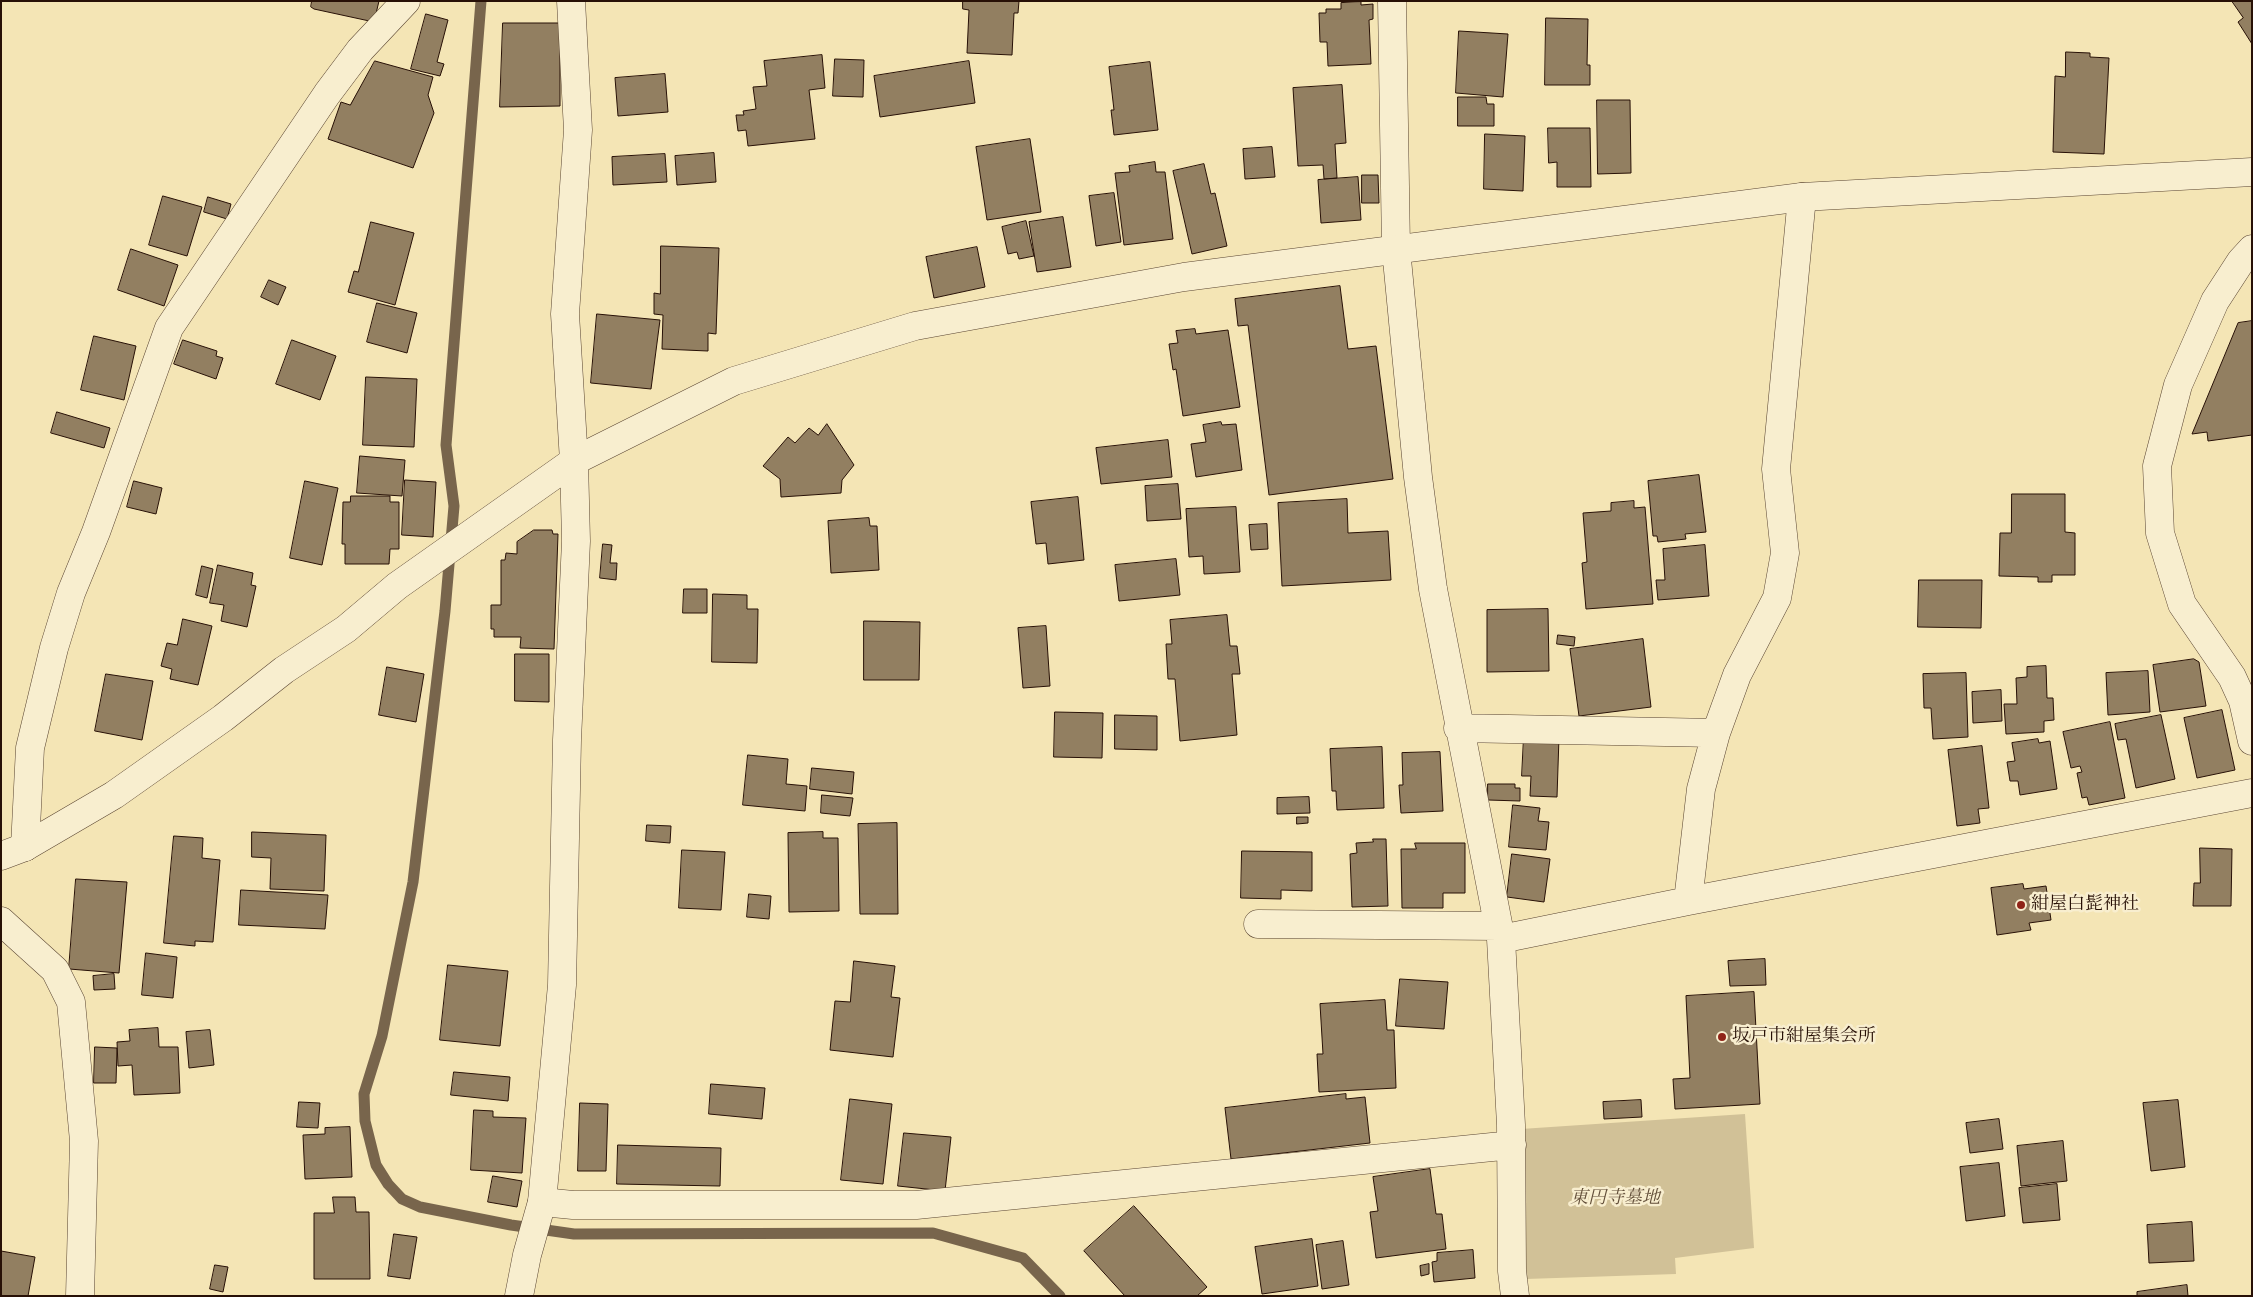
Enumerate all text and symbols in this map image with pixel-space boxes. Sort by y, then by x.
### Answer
place label: 紺屋白髭神社 [2031,894,2139,916]
marker: 紺屋白髭神社 [2015,899,2027,911]
place label: 坂戸市紺屋集会所 [1732,1026,1876,1048]
marker: 坂戸市紺屋集会所 [1716,1031,1728,1043]
park label: 東円寺墓地 [1570,1188,1660,1210]

